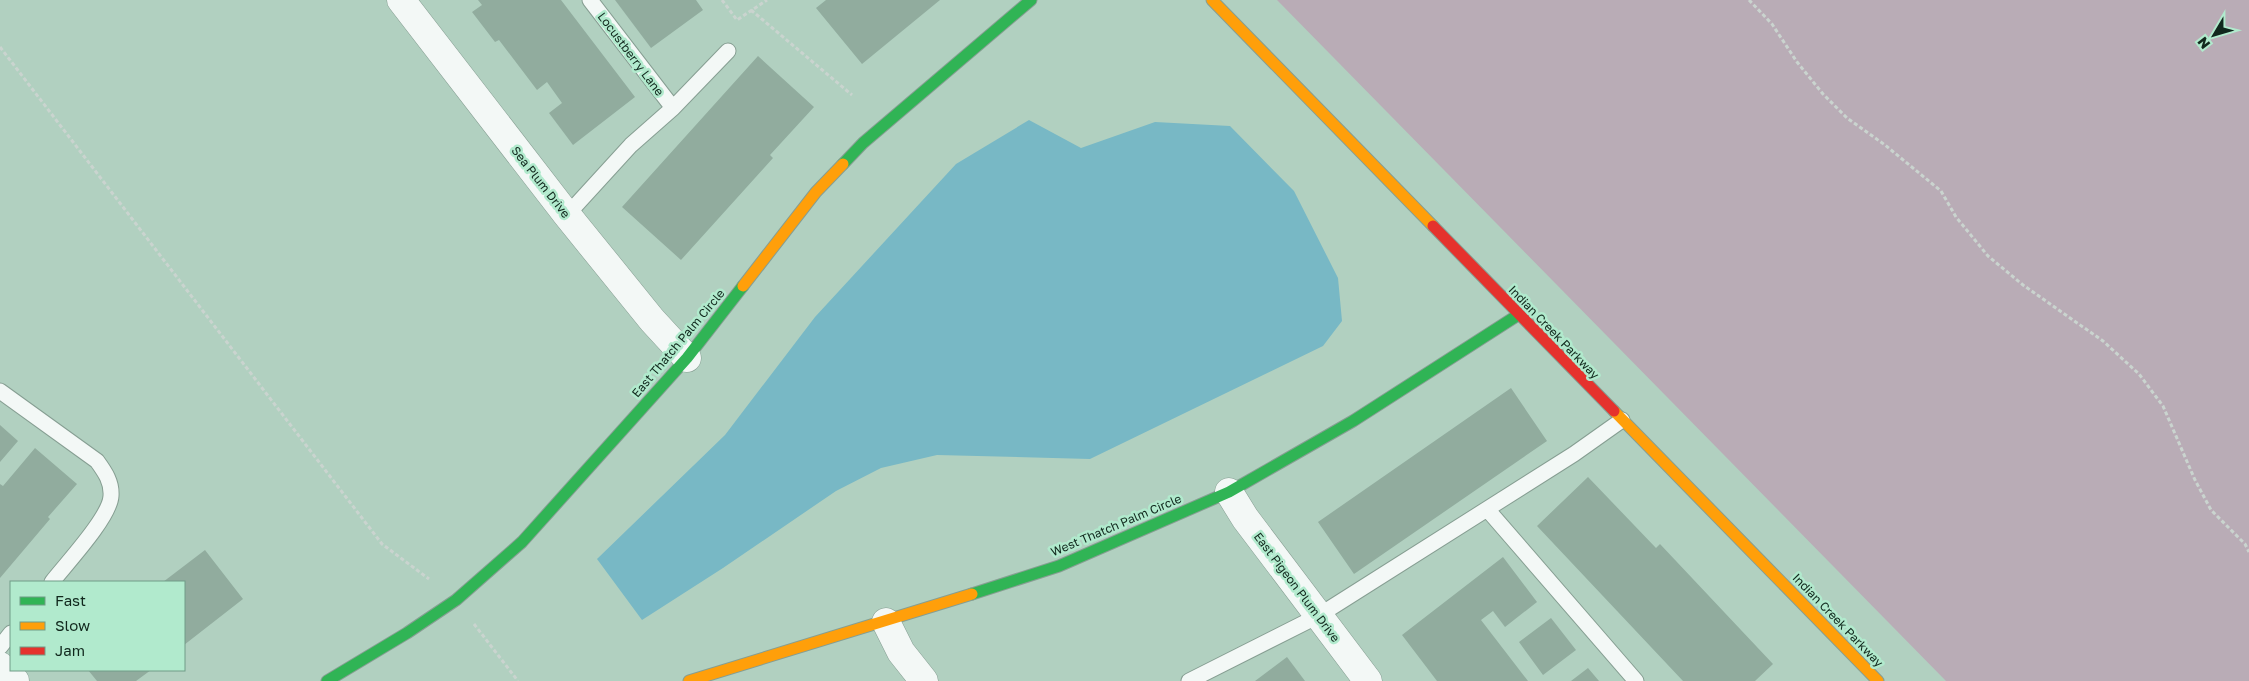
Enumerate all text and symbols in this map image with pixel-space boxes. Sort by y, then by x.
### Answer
street label: Locustberry Lane [595,9,667,99]
north arrow [2189,10,2239,60]
text: N [2193,34,2213,53]
street label: Sea Plum Drive [508,143,574,221]
street label: Indian Creek Parkway [1505,282,1603,382]
street label: East Thatch Palm Circle [628,286,728,400]
street label: West Thatch Palm Circle [1048,491,1184,559]
street label: East Pigeon Plum Drive [1251,529,1343,645]
street label: Indian Creek Parkway [1789,570,1887,670]
legend [10,581,185,671]
text: Fast [55,591,86,609]
text: Slow [55,616,90,634]
text: Jam [55,641,85,659]

